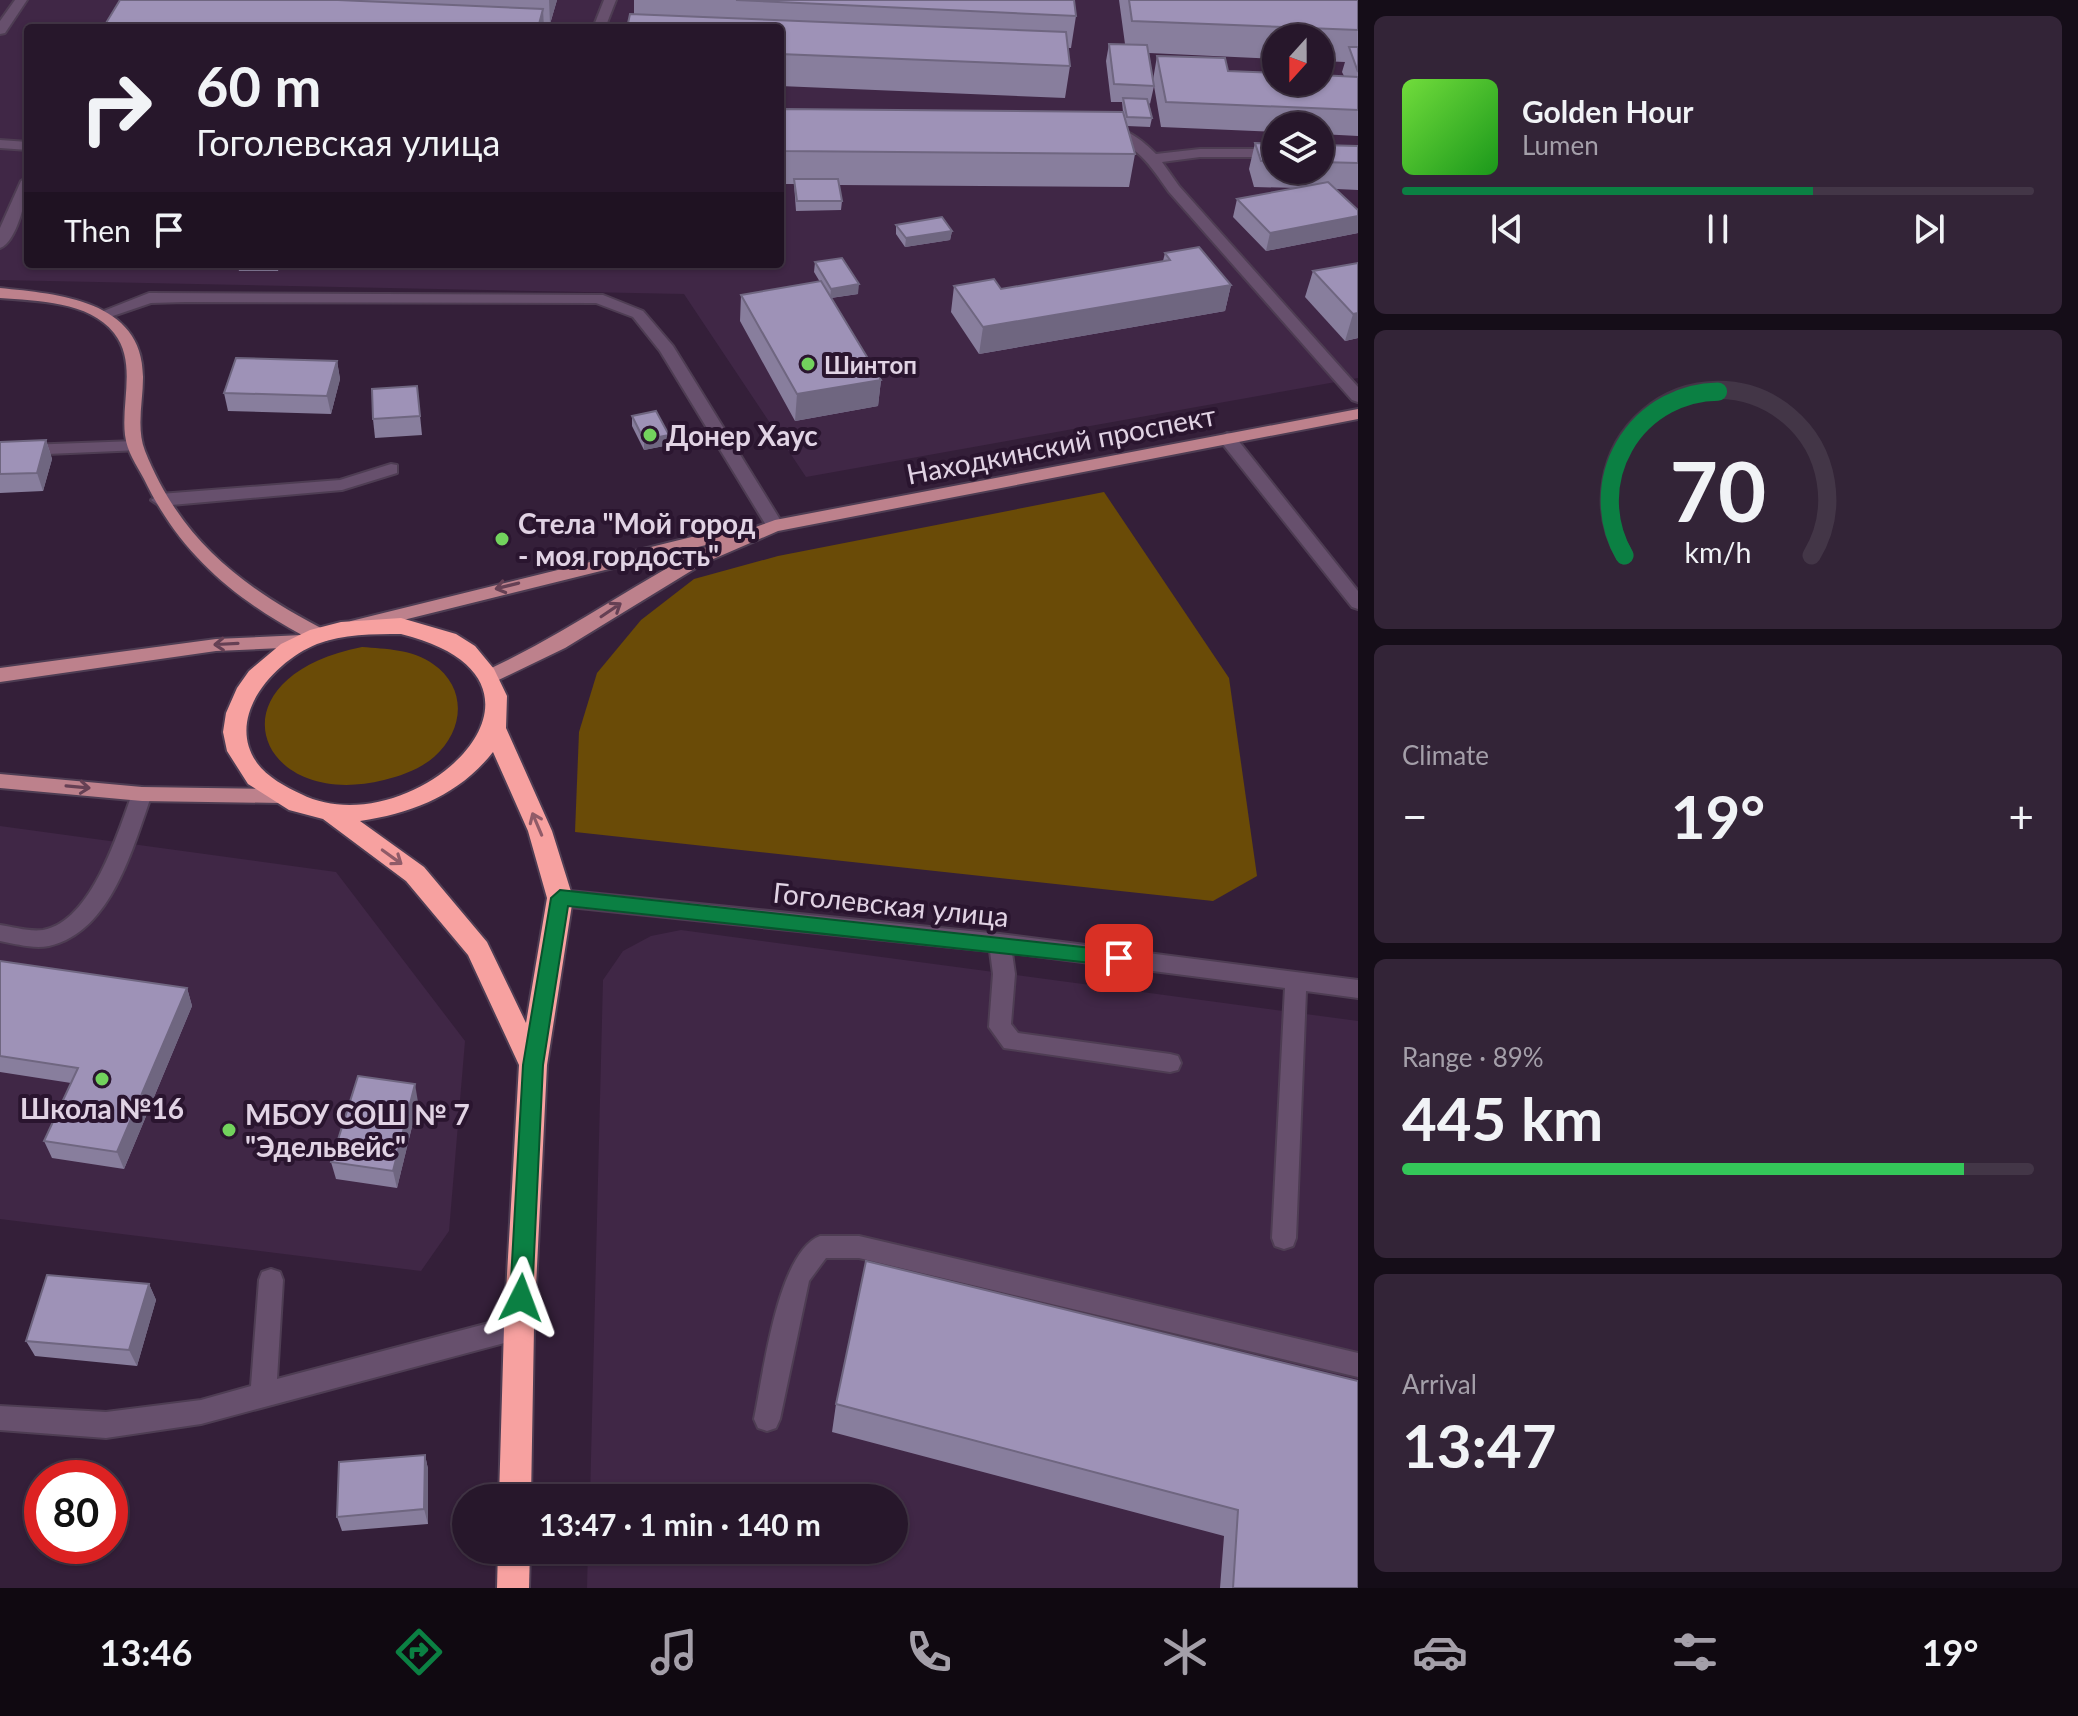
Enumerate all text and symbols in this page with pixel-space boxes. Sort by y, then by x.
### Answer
north arrow [1262,24,1334,96]
map controls [1262,24,1334,184]
text: 60 m [196,52,321,119]
icon: right [64,56,168,160]
text: Golden Hour [1522,93,1694,129]
button: layers [1262,112,1334,184]
text: Гоголевская улица [196,120,500,164]
text: Lumen [1522,129,1599,161]
icon: previous [1485,207,1529,251]
icon: pause [1696,207,1740,251]
icon: next [1907,207,1951,251]
icon: arrive [147,208,191,252]
text: Then [64,212,131,248]
place label: Шинтоп [824,350,917,379]
marker: Шинтоп [799,355,817,373]
street label: Находкинский проспект [903,397,1219,491]
place label: Донер Хаус [666,418,818,452]
marker: Донер Хаус [641,426,659,444]
text: 70 [1670,439,1766,539]
place label: Стела "Мой город - моя гордость" [518,506,756,572]
marker: Стела "Мой город - моя гордость" [493,530,511,548]
text: km/h [1685,535,1751,569]
one-way arrow [495,579,521,594]
one-way arrow [599,602,621,619]
one-way arrow [213,637,240,652]
text: Climate [1402,739,1489,771]
one-way arrow [64,780,91,795]
text: 19° [1671,780,1765,852]
text: − [1402,790,1428,842]
text: + [2008,790,2034,842]
one-way arrow [528,812,543,836]
one-way arrow [380,849,402,865]
street label: Гоголевская улица [771,875,1011,933]
pin [1085,924,1153,992]
icon: arrive [1097,936,1141,980]
text: Range · 89% [1402,1041,1544,1073]
marker: Школа №16 [93,1070,111,1088]
text: 445 km [1402,1082,1603,1154]
place label: Школа №16 [20,1091,184,1125]
place label: МБОУ СОШ № 7 "Эдельвейс" [245,1097,470,1163]
marker: МБОУ СОШ № 7 "Эдельвейс" [220,1121,238,1139]
position arrow [479,1256,563,1340]
text: Arrival [1402,1368,1477,1400]
text: 13:47 [1402,1409,1557,1481]
speed limit sign: 80 [24,1460,128,1564]
text: 13:47 · 1 min · 140 m [539,1506,821,1542]
icon: directions [391,1624,447,1680]
icon: music [646,1624,702,1680]
icon: phone [901,1624,957,1680]
icon: climate [1157,1624,1213,1680]
icon: car [1412,1624,1468,1680]
icon: filters [1667,1624,1723,1680]
text: 13:46 [100,1630,192,1674]
text: 19° [1922,1630,1978,1674]

